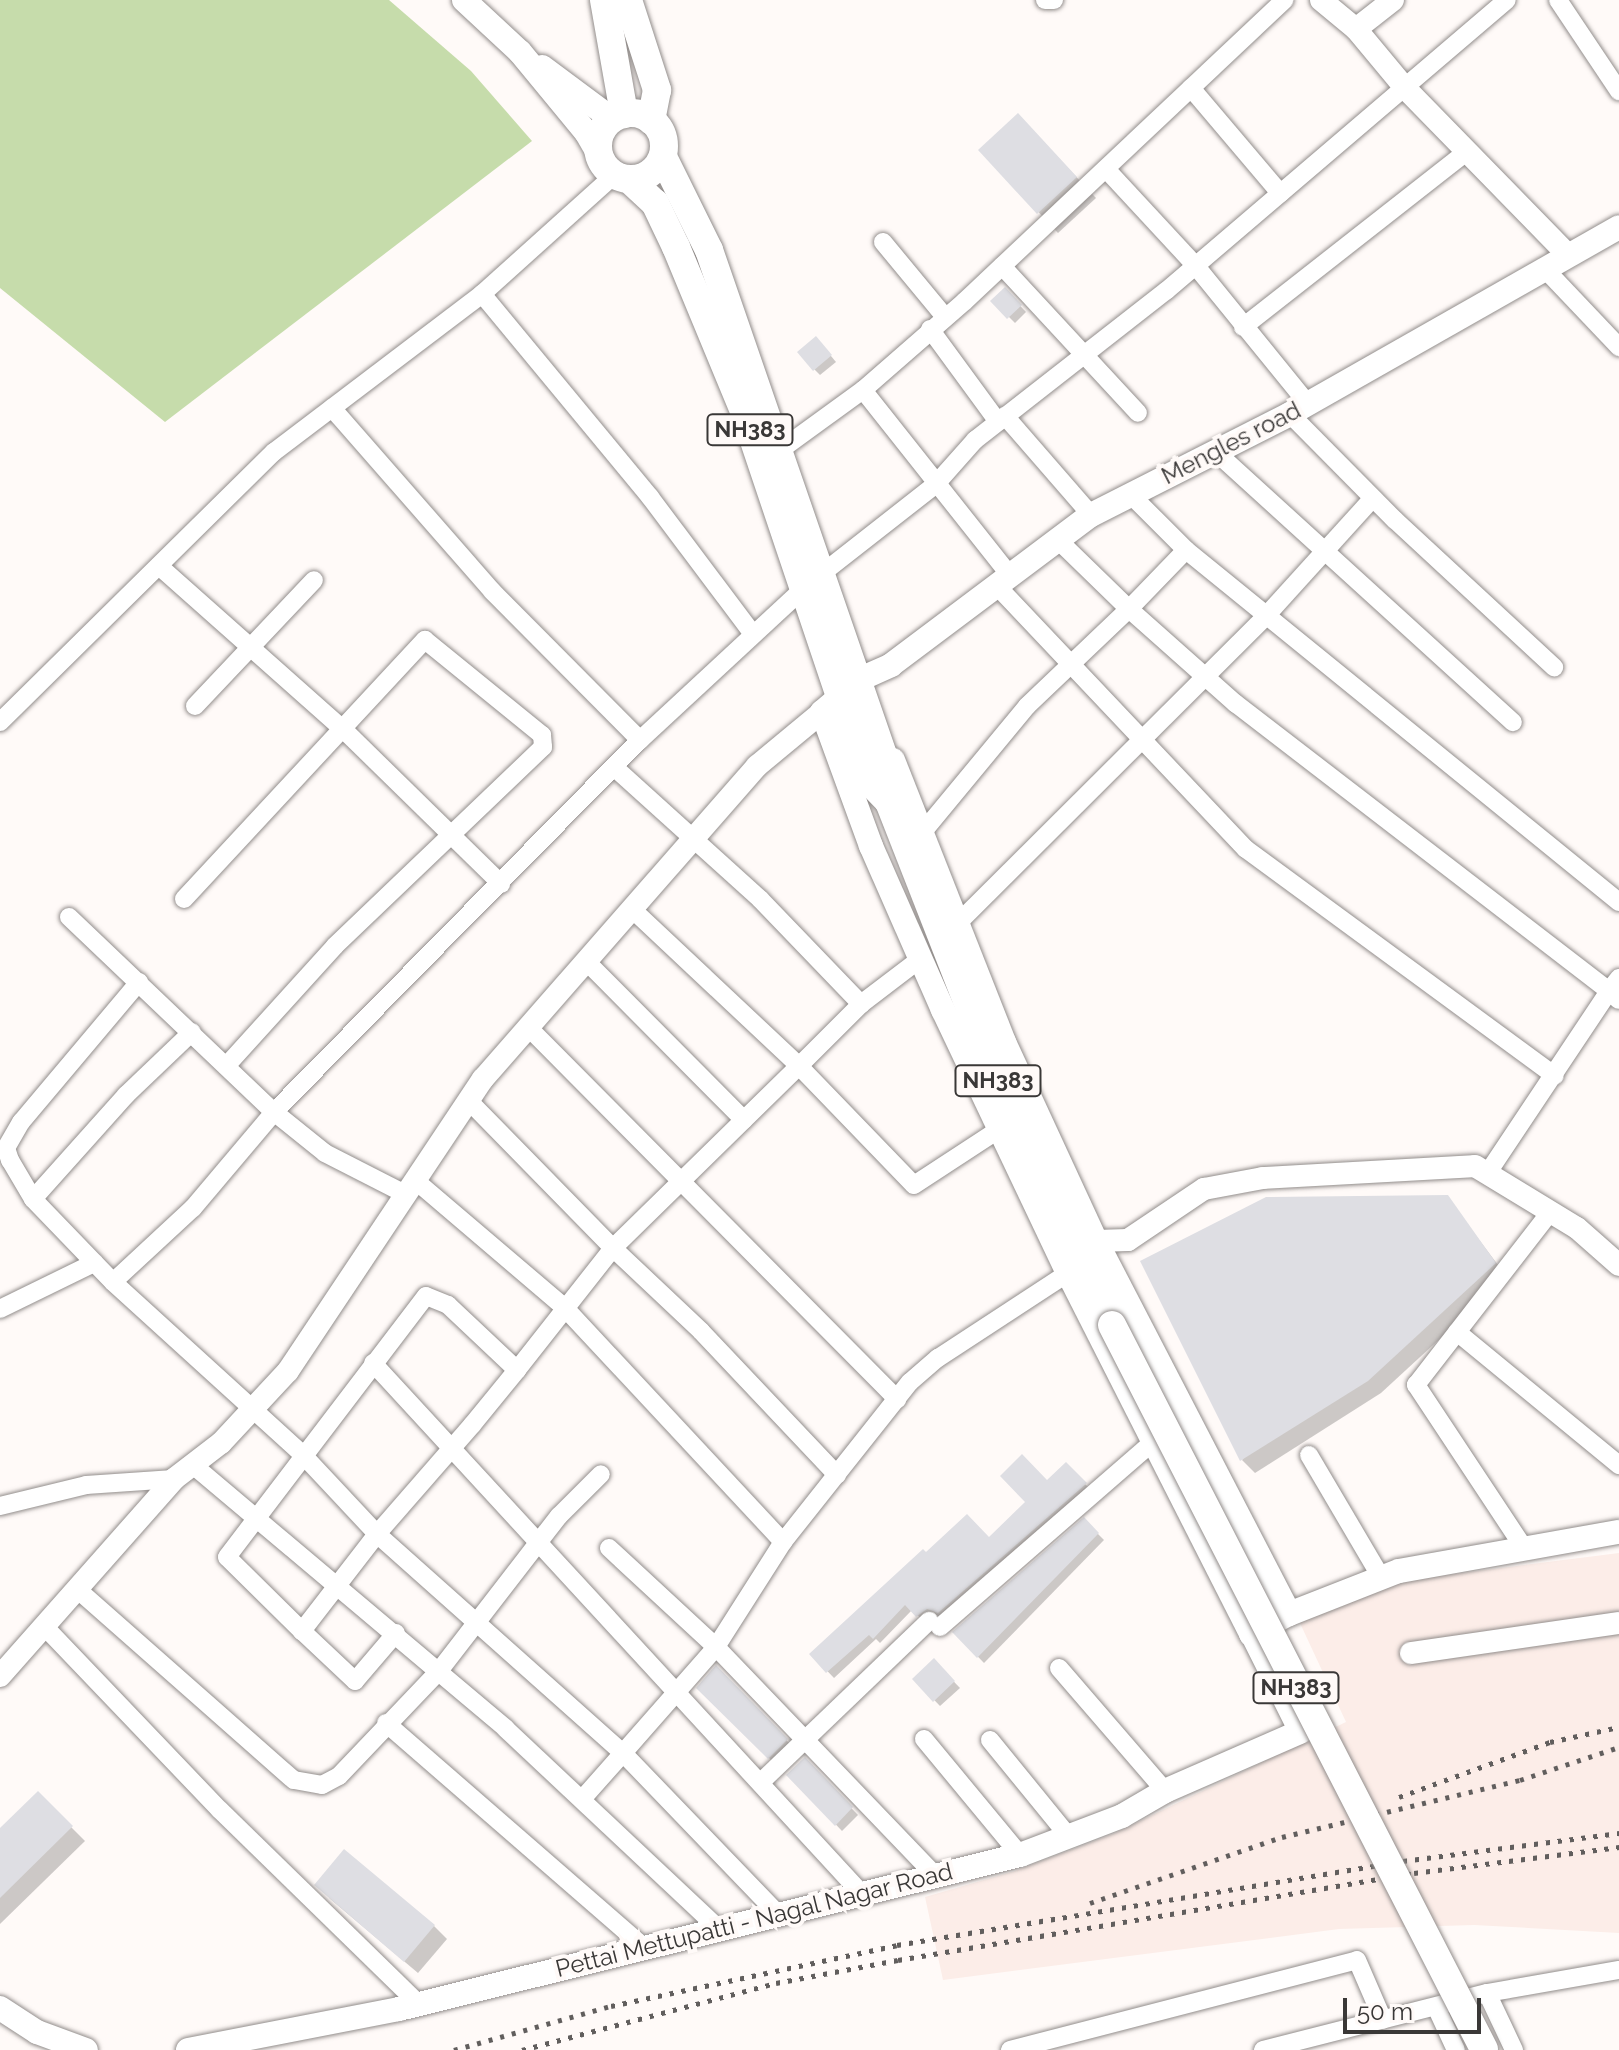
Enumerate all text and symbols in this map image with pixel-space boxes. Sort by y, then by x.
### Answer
street label: Mengles road [1157,396,1305,490]
road number: NH383 [706,412,794,448]
road number: NH383 [954,1063,1042,1099]
road number: NH383 [1252,1670,1340,1706]
street label: Pettai Mettupatti - Nagal Nagar Road [552,1857,956,1983]
scale bar [1347,1982,1485,2032]
text: 50 m [1357,1997,1413,2026]

